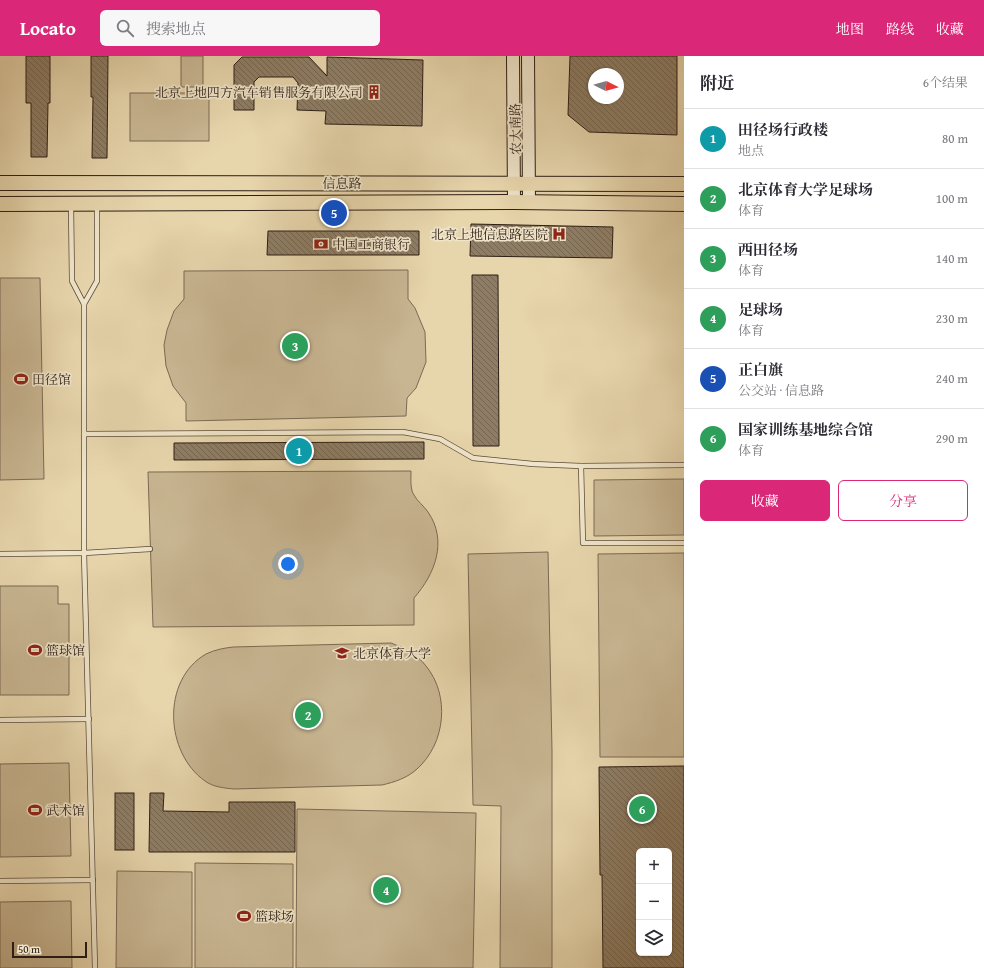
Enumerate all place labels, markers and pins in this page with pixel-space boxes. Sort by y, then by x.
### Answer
place label: 北京上地四方汽车销售服务有限公司 [155,83,363,102]
building icon: 北京上地四方汽车销售服务有限公司 [366,84,382,100]
pin: 5 [321,198,347,228]
place label: 北京上地信息路医院 [431,225,548,244]
hospital icon: 北京上地信息路医院 [551,226,567,242]
place label: 中国工商银行 [332,235,410,254]
bank icon: 中国工商银行 [313,236,329,252]
pin: 3 [282,331,308,361]
place label: 田径馆 [32,370,71,389]
sports icon: 田径馆 [13,371,29,387]
pin: 1 [286,436,312,466]
place label: 篮球馆 [46,641,85,660]
sports icon: 篮球馆 [27,642,43,658]
place label: 北京体育大学 [353,644,431,663]
school or university icon: 北京体育大学 [334,645,350,661]
pin: 2 [295,700,321,730]
pin: 6 [629,794,655,824]
place label: 武术馆 [46,801,85,820]
sports icon: 武术馆 [27,802,43,818]
pin: 4 [373,875,399,905]
place label: 篮球场 [255,907,294,926]
sports icon: 篮球场 [236,908,252,924]

